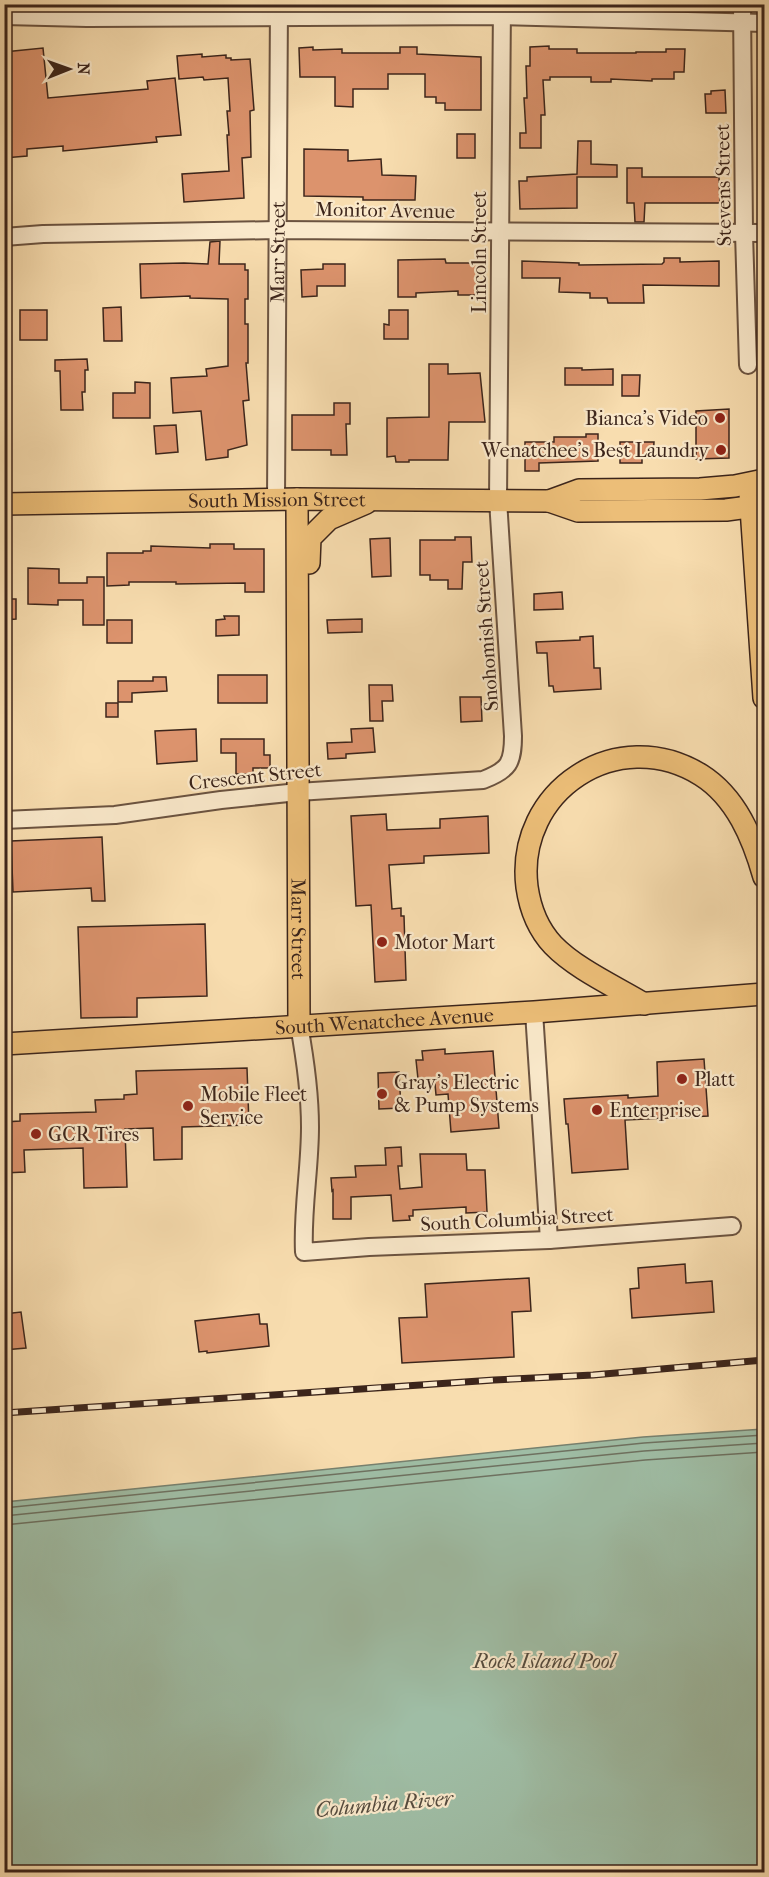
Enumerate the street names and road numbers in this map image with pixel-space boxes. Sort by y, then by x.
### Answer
street label: Stevens Street [711,123,736,247]
street label: Lincoln Street [468,191,491,313]
street label: Monitor Avenue [315,198,455,223]
street label: Marr Street [266,201,290,303]
street label: South Mission Street [188,488,366,513]
street label: Snohomish Street [470,560,503,712]
street label: Crescent Street [187,758,323,795]
street label: Marr Street [286,878,310,980]
street label: South Wenatchee Avenue [274,1003,494,1040]
street label: South Columbia Street [420,1203,614,1236]

